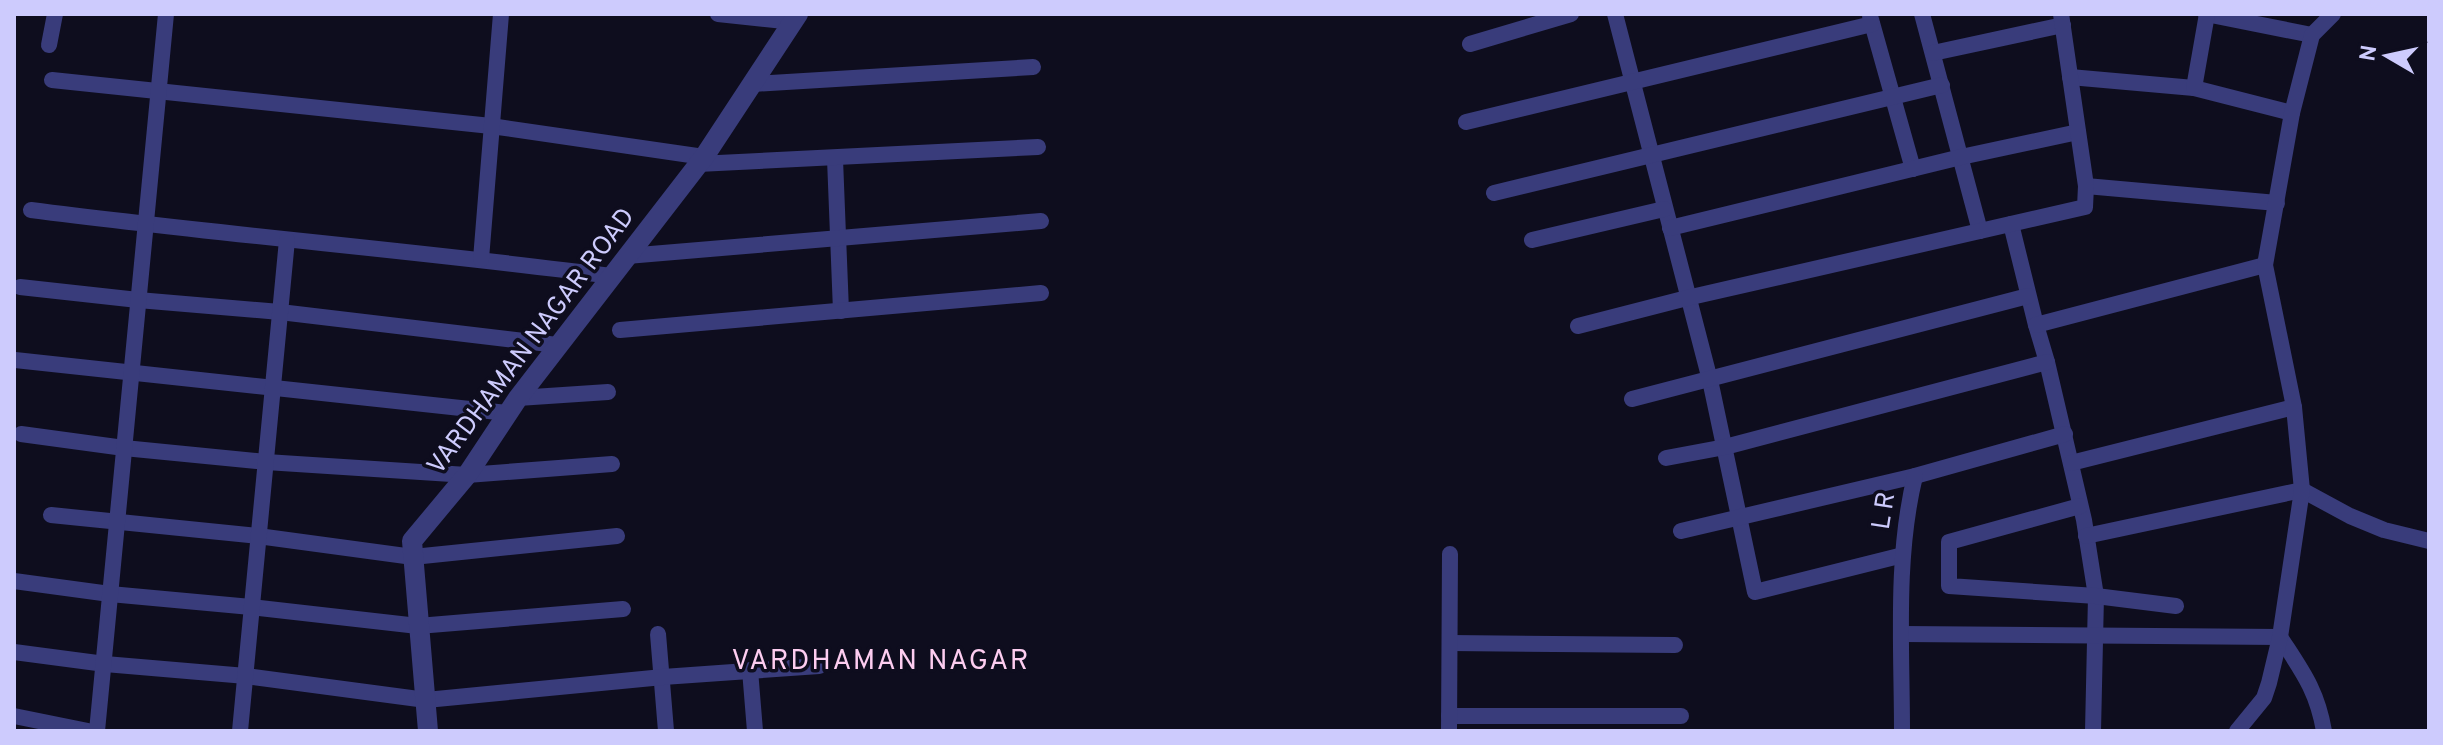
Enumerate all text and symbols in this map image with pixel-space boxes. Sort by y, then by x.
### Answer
north arrow [2347,16,2427,96]
text: N [2355,43,2384,63]
street label: VARDHAMAN NAGAR ROAD [421,202,643,482]
street label: L R [1866,490,1904,532]
district label: VARDHAMAN NAGAR [732,644,1030,680]

